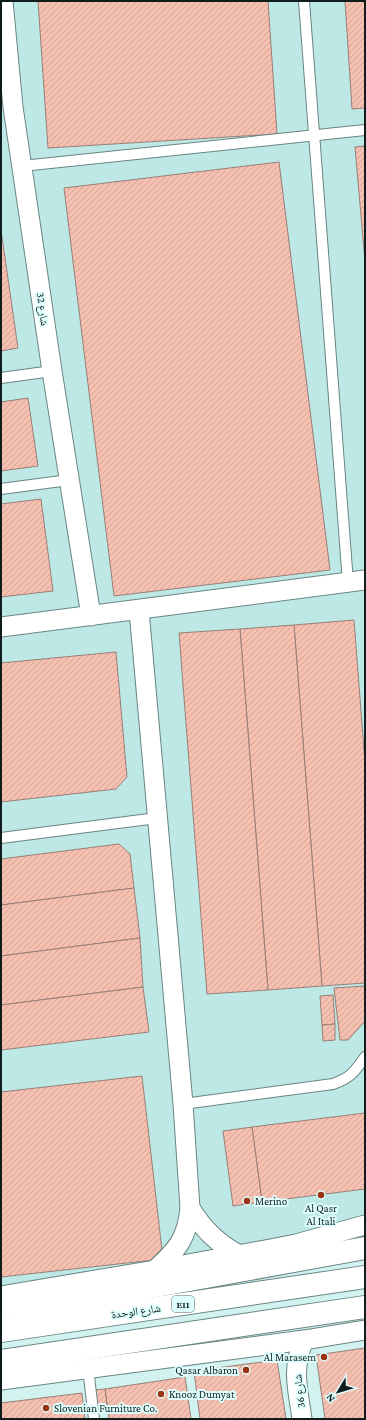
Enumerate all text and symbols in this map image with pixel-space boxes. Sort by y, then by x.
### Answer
street label: شارع 32 [34,292,51,327]
marker: Al Qasr Al Itali [316,1190,326,1200]
place label: Merino [255,1195,288,1207]
marker: Merino [242,1196,252,1206]
place label: Al Qasr Al Itali [305,1202,337,1227]
road number: E11 [172,1296,194,1312]
street label: شارع الوحدة [111,1302,162,1321]
place label: Al Marasem [264,1351,316,1363]
marker: Al Marasem [319,1352,329,1362]
place label: Qasar Albaron [175,1364,238,1376]
marker: Qasar Albaron [241,1365,251,1375]
north arrow [318,1372,358,1412]
street label: شارع 36 [291,1373,308,1408]
place label: Knooz Dumyat [169,1388,235,1401]
marker: Knooz Dumyat [156,1389,166,1399]
text: N [323,1391,337,1405]
place label: Slovenian Furniture Co. [54,1402,157,1414]
marker: Slovenian Furniture Co. [41,1403,51,1413]

